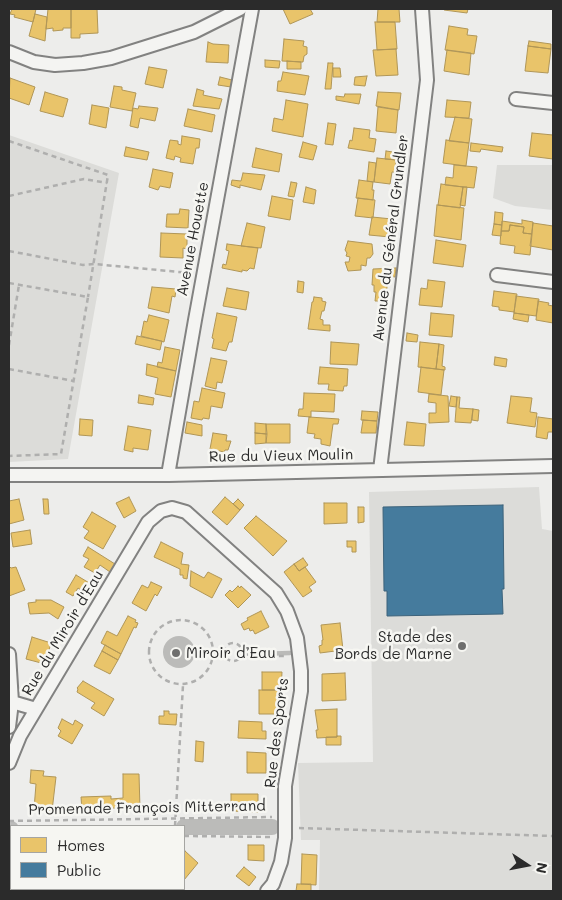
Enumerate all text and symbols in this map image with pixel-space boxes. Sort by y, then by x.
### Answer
street label: Avenue du Général Grundler [369,134,413,342]
street label: Avenue Houette [173,180,213,298]
street label: Rue du Vieux Moulin [209,446,353,466]
street label: Rue du Miroir d'Eau [18,567,108,699]
place label: Stade des Bords de Marne [335,628,452,663]
marker: Stade des Bords de Marne [456,640,468,652]
place label: Miroir d’Eau [186,644,276,662]
marker: Miroir d’Eau [170,647,182,659]
street label: Rue des Sports [261,677,293,789]
street label: Promenade François Mitterrand [28,797,266,819]
legend [10,825,185,890]
text: Homes [57,835,105,855]
north arrow [502,840,552,890]
text: Public [57,860,101,880]
text: N [532,861,553,875]

